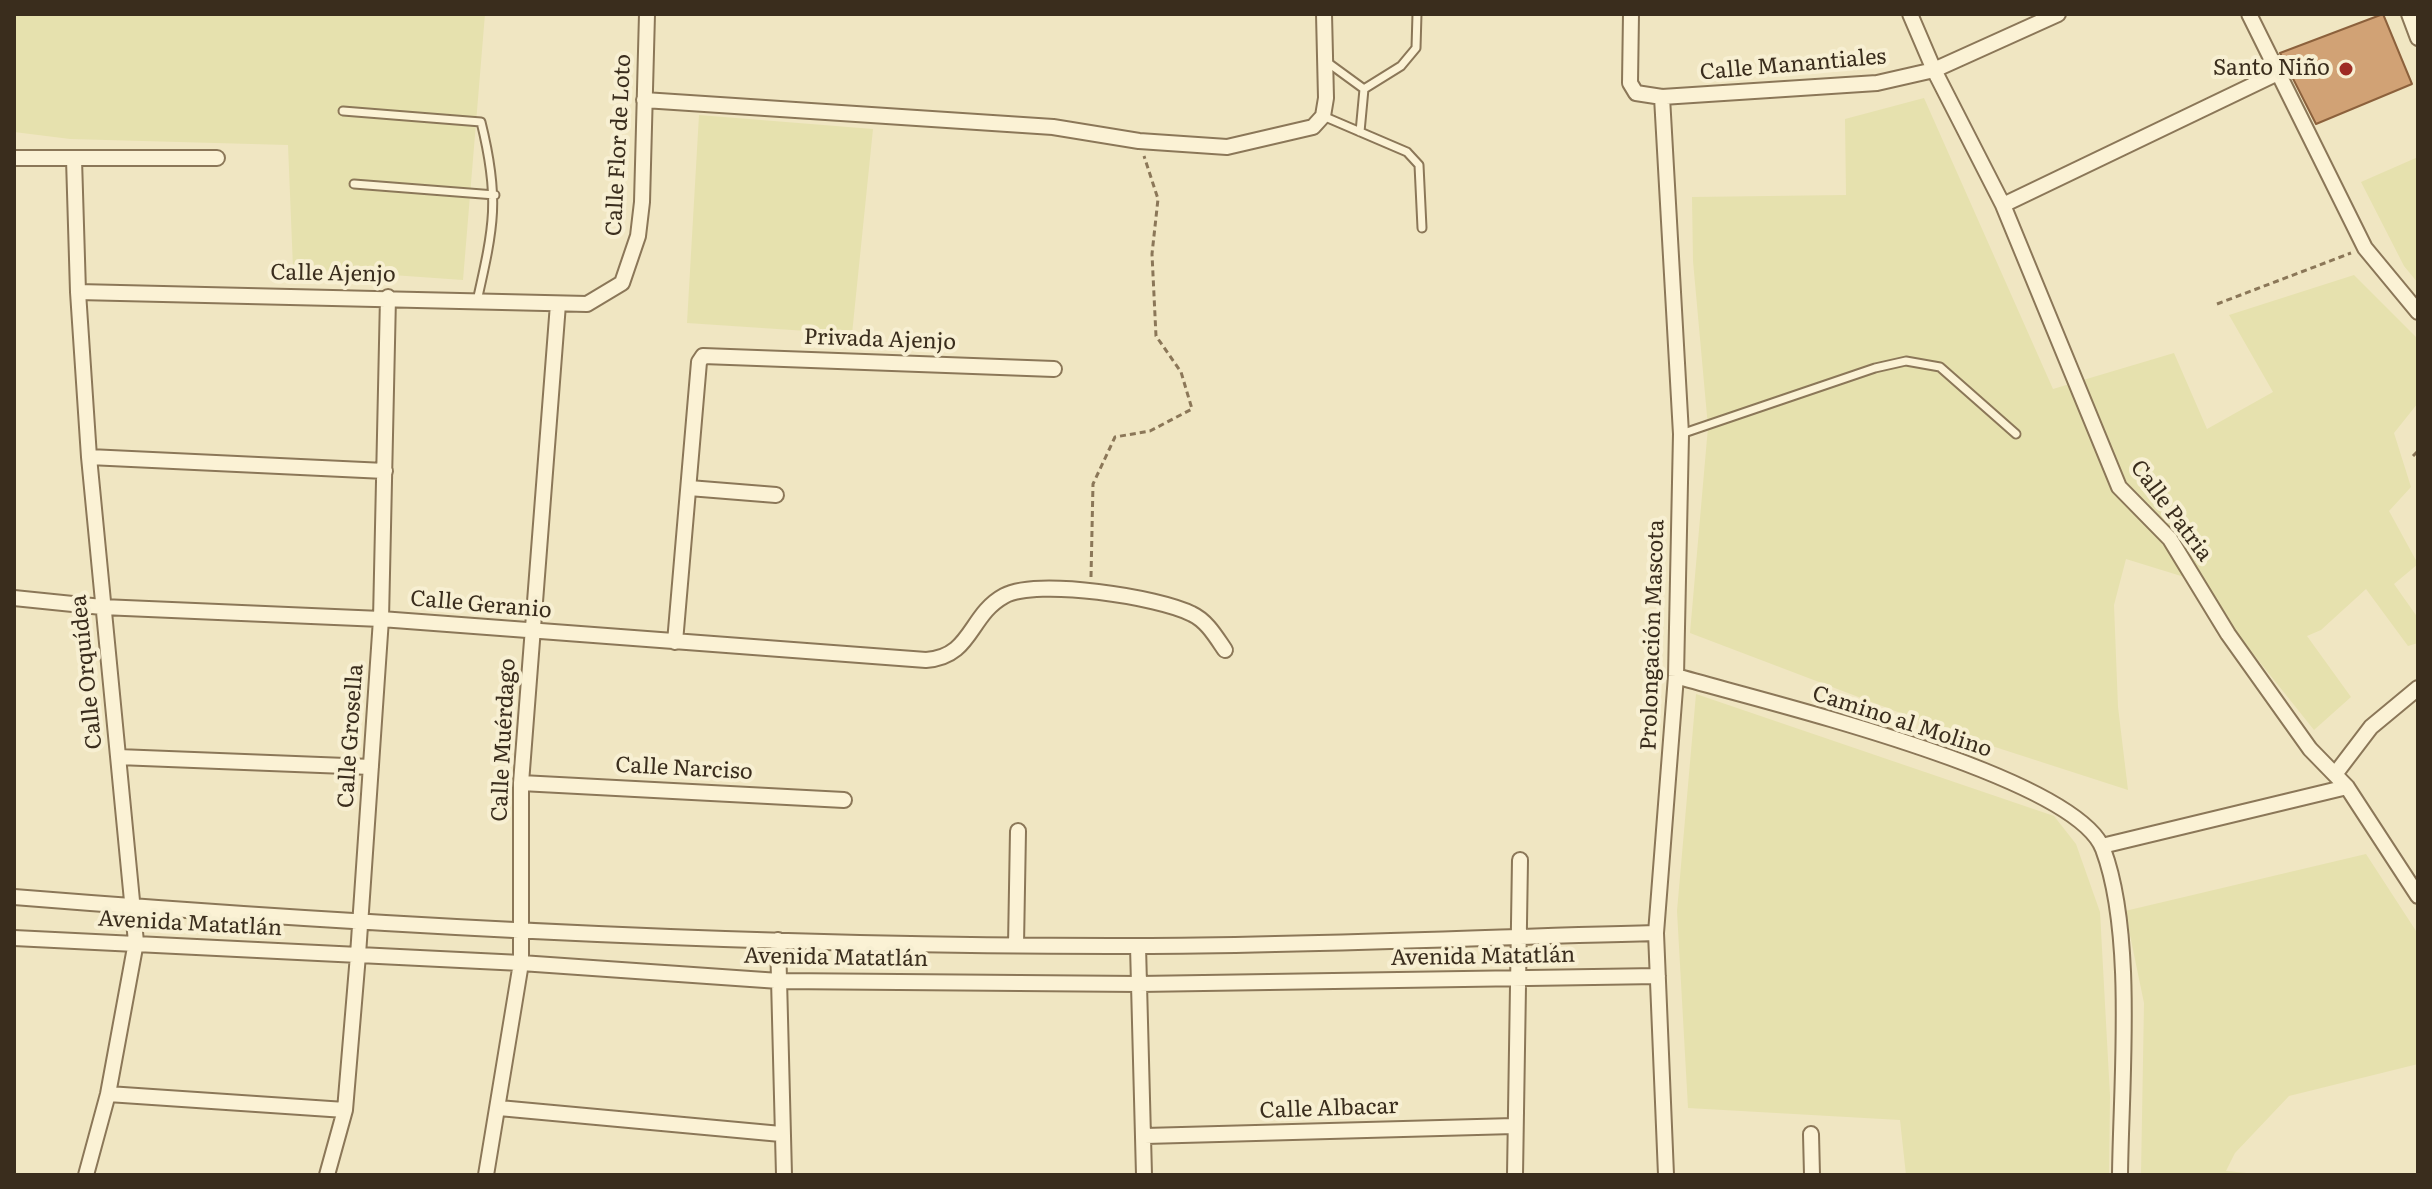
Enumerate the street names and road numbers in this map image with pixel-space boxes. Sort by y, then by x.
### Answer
street label: Calle Manantiales [1699,44,1887,86]
street label: Calle Flor de Loto [601,53,637,237]
street label: Calle Ajenjo [270,260,396,288]
street label: Privada Ajenjo [803,324,957,356]
street label: Calle Patria [2124,455,2218,567]
street label: Prolongación Mascota [1636,519,1670,751]
street label: Calle Geranio [409,586,553,624]
street label: Calle Orquídea [66,594,108,750]
street label: Calle Muérdago [487,658,521,822]
street label: Calle Grosella [333,663,369,809]
street label: Camino al Molino [1809,681,1995,763]
street label: Calle Narciso [615,752,753,786]
street label: Avenida Matatlán [97,906,283,942]
street label: Avenida Matatlán [1390,942,1576,972]
street label: Avenida Matatlán [743,943,929,973]
street label: Calle Albacar [1259,1093,1399,1125]

